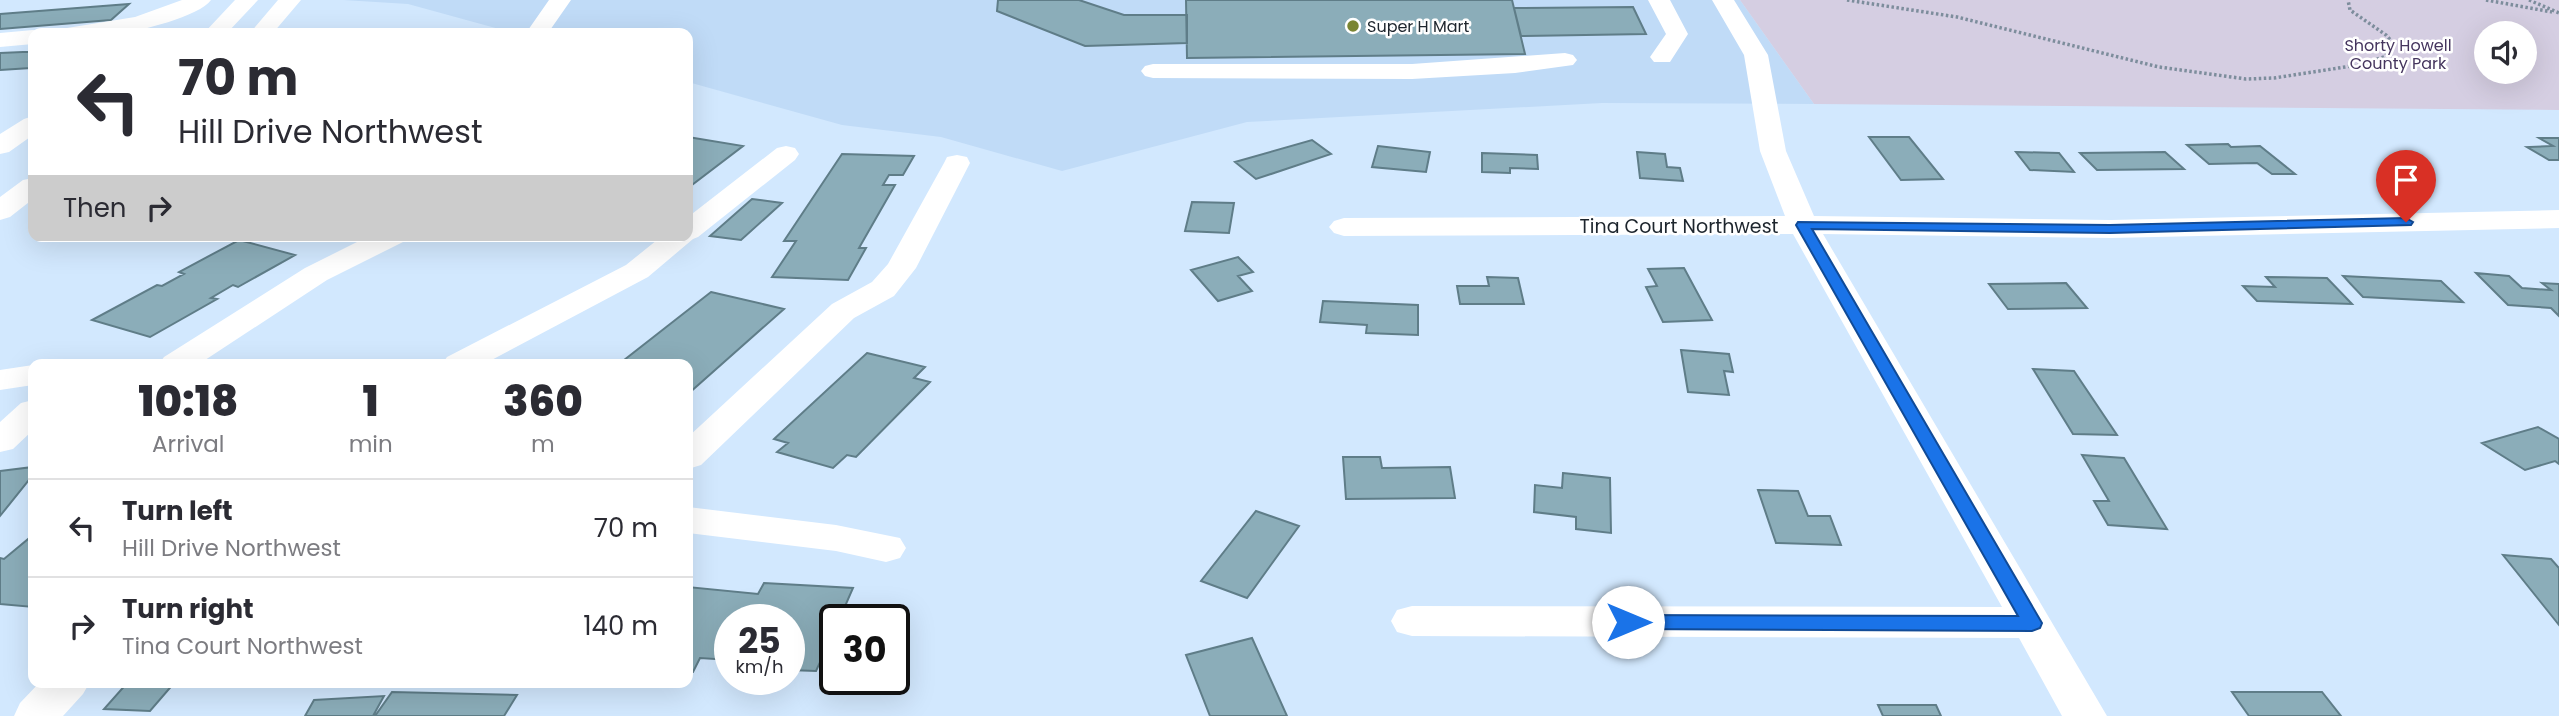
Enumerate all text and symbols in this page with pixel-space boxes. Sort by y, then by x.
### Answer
place label: Super H Mart [1367,15,1470,38]
marker: Super H Mart [1345,18,1361,34]
map controls [2474,21,2537,84]
button: sound [2474,21,2537,84]
park label: Shorty Howell County Park [2344,34,2452,75]
text: 70 m [178,44,298,112]
icon: left [63,56,154,147]
text: Hill Drive Northwest [178,109,483,154]
pin [2376,150,2436,222]
icon: arrive [2387,161,2425,199]
icon: right [140,189,178,227]
text: Then [63,190,126,226]
street label: Tina Court Northwest [1580,213,1779,240]
text: 10:18 [138,372,238,431]
text: 1 [363,372,379,431]
text: 360 [503,372,583,431]
text: Arrival [152,428,225,460]
text: min [349,428,393,460]
text: m [531,428,555,460]
text: Turn left [122,493,233,529]
icon: left [63,509,101,547]
text: 70 m [594,510,658,546]
text: Hill Drive Northwest [122,532,341,564]
position arrow [1591,585,1665,659]
text: Turn right [122,591,254,627]
speed limit sign: 30 [819,604,910,695]
icon: right [63,607,101,645]
text: 140 m [583,608,658,644]
text: 25 [738,616,781,665]
text: Tina Court Northwest [122,630,363,662]
text: km/h [736,654,783,679]

